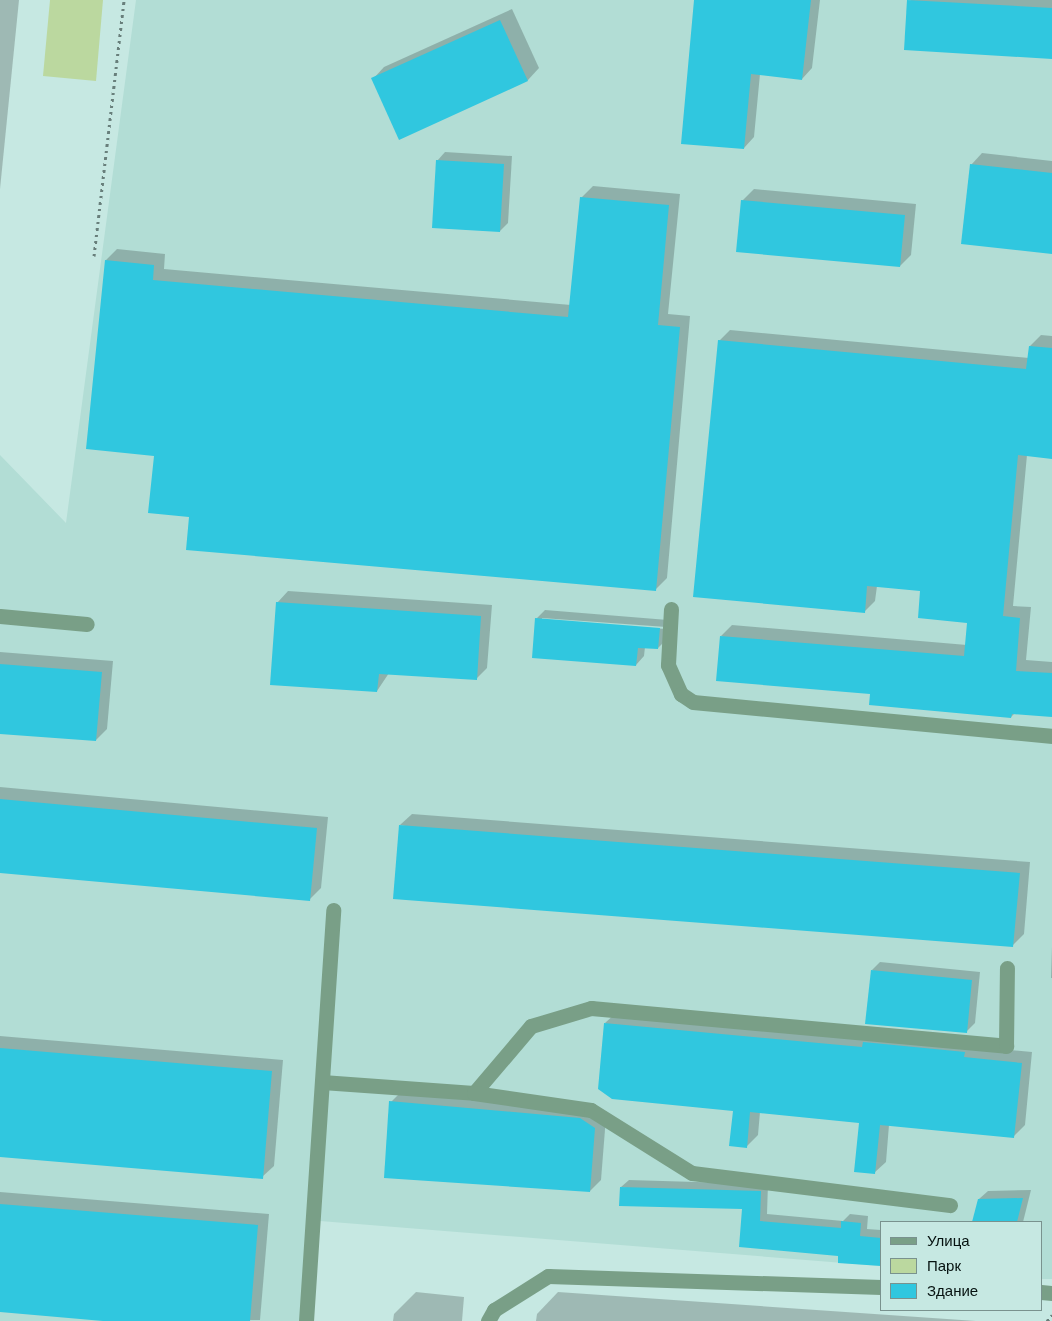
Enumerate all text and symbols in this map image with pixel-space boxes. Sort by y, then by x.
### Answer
legend [880,1221,1042,1311]
text: Улица [927,1232,970,1249]
text: Парк [927,1257,961,1274]
text: Здание [927,1282,978,1299]

